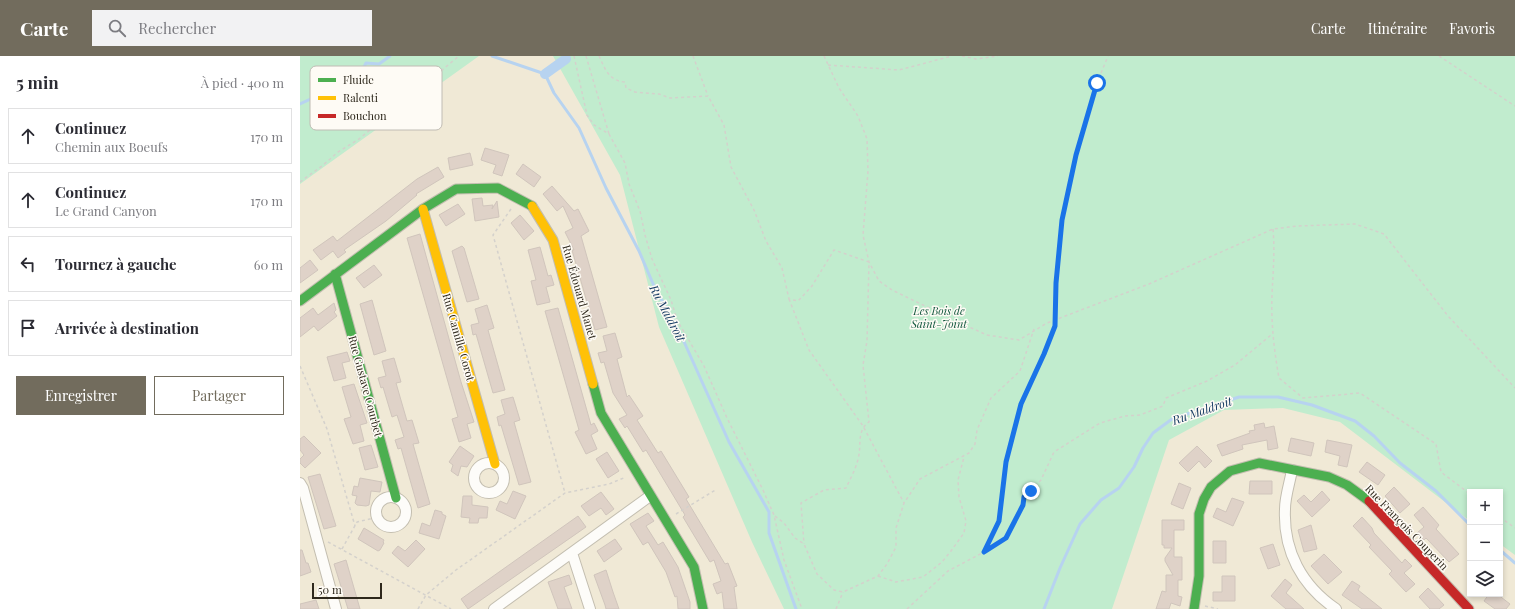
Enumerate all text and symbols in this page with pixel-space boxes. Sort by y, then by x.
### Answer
search box [92,10,372,46]
text: Carte [20,15,68,41]
icon: search [106,17,128,39]
text: Rechercher [138,18,216,38]
text: Carte [1311,19,1346,38]
text: Itinéraire [1368,19,1427,38]
text: Favoris [1449,19,1495,38]
legend [310,66,442,130]
text: 5 min [16,71,59,93]
text: Fluide [343,72,374,87]
text: À pied · 400 m [201,74,284,91]
route start [1088,74,1106,92]
text: Ralenti [343,90,378,105]
text: Bouchon [343,108,387,123]
text: Continuez [55,118,126,138]
icon: ahead [17,125,39,147]
text: 170 m [250,128,283,145]
text: Chemin aux Boeufs [55,138,168,155]
text: Continuez [55,182,126,202]
icon: ahead [17,189,39,211]
text: 170 m [250,192,283,209]
text: Le Grand Canyon [55,202,157,219]
street label: Rue Édouard Manet [559,243,601,341]
icon: left [17,253,39,275]
text: Tournez à gauche [55,254,177,274]
text: 60 m [254,256,283,273]
water label: Ru Maldroit [646,281,690,345]
street label: Rue Camille Corot [439,291,479,383]
park label: Les Bois de Saint-Joint [910,303,968,331]
icon: arrive [17,317,39,339]
text: Arrivée à destination [55,318,199,338]
street label: Rue Gustave Courbet [345,334,387,438]
button: Enregistrer [16,376,146,415]
button: Partager [154,376,284,415]
water label: Ru Maldroit [1169,392,1235,428]
street label: Rue François Couperin [1362,481,1452,573]
route end [1022,482,1040,500]
map controls [1467,489,1503,597]
button: + [1467,489,1503,525]
button: − [1467,525,1503,561]
button: layers [1467,561,1503,597]
scale bar [312,581,382,600]
text: 50 m [318,582,342,597]

